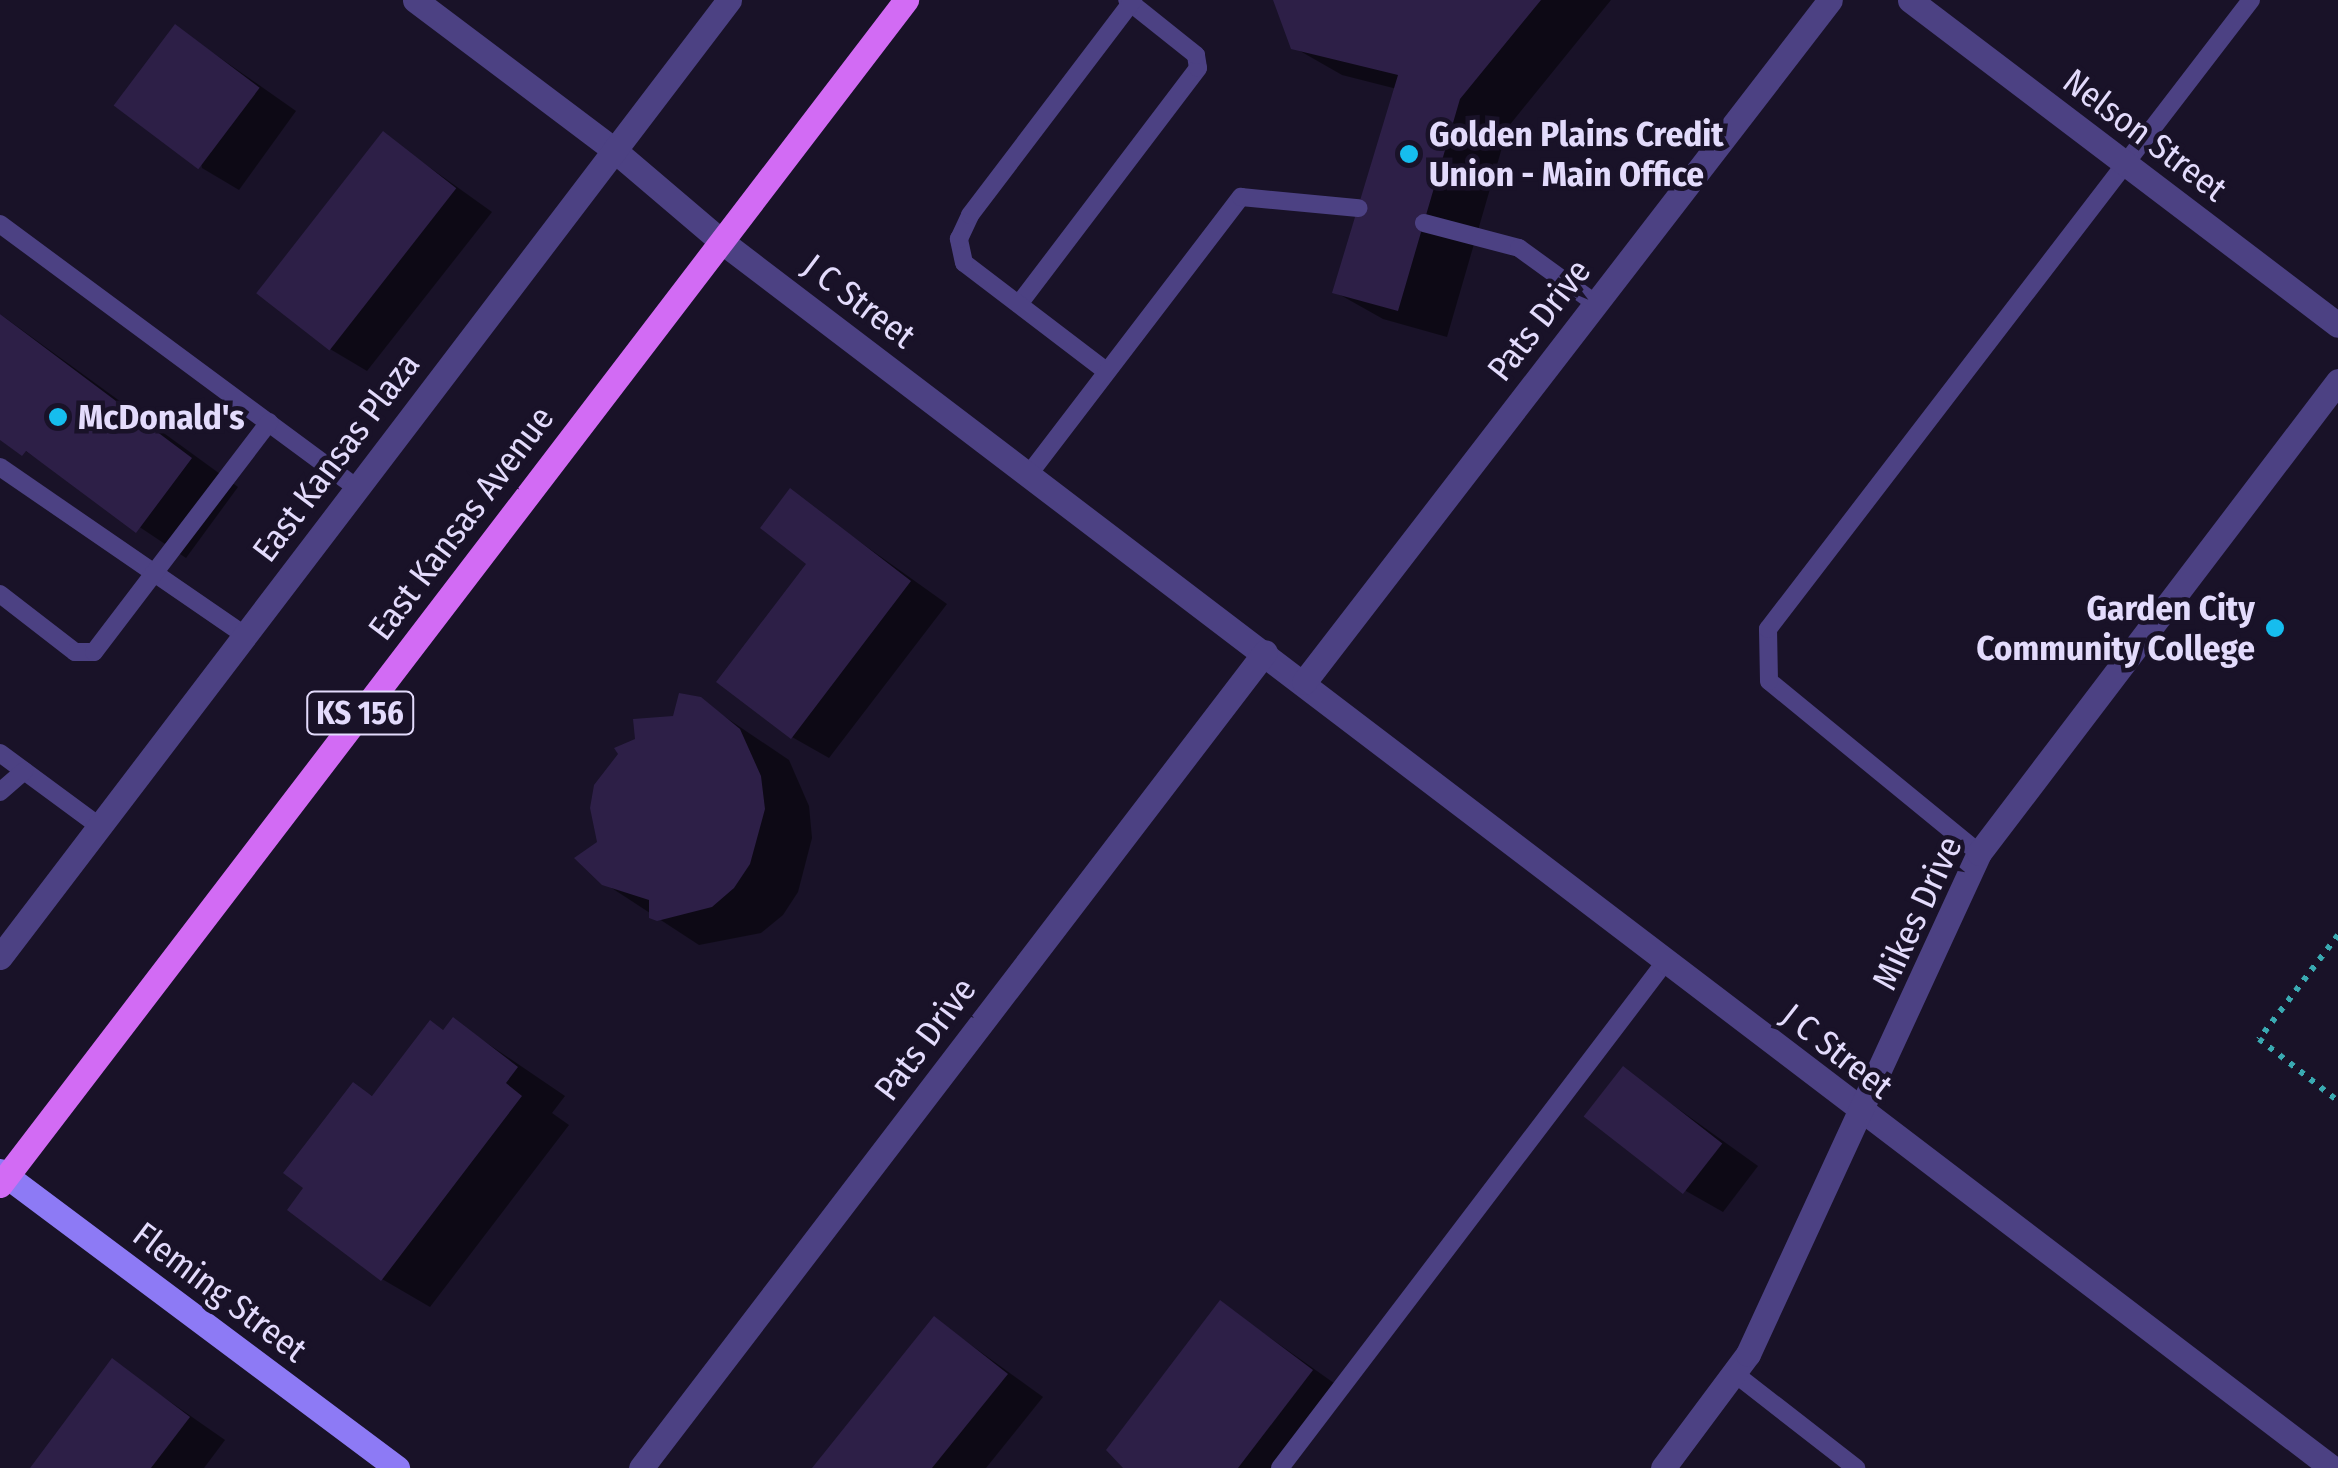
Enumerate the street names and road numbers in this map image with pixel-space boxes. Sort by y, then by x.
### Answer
street label: Nelson Street [2055,60,2235,210]
street label: J C Street [795,245,923,357]
street label: Pats Drive [1479,251,1599,389]
street label: East Kansas Plaza [244,344,428,570]
street label: East Kansas Avenue [360,398,562,648]
road number: KS 156 [305,686,415,740]
street label: Mikes Drive [1863,830,1971,996]
street label: Pats Drive [865,970,985,1108]
street label: J C Street [1773,994,1901,1108]
street label: Fleming Street [125,1213,315,1371]

